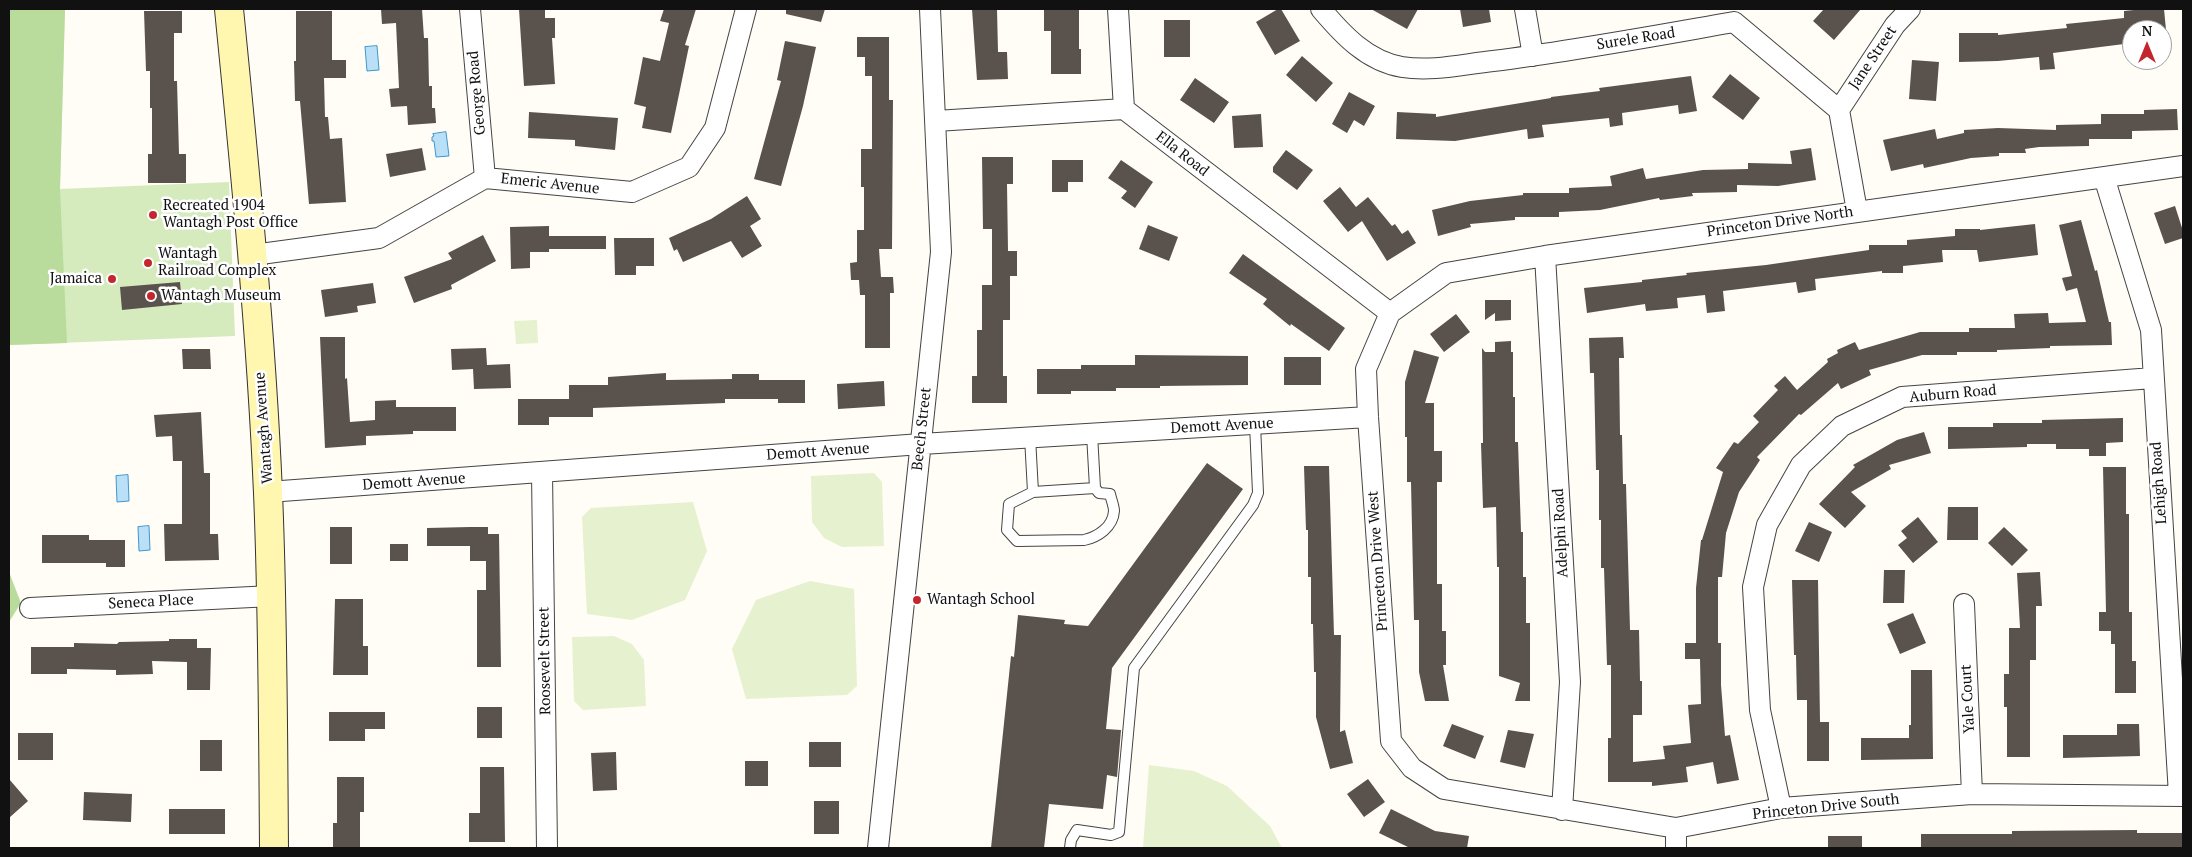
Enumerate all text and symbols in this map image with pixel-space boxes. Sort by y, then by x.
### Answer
north arrow [2122,20,2172,70]
text: N [2142,21,2152,40]
street label: Jane Street [1845,23,1901,93]
street label: Surele Road [1596,24,1676,54]
street label: George Road [464,50,490,136]
street label: Ella Road [1152,128,1212,180]
street label: Emeric Avenue [500,170,600,198]
place label: Recreated 1904 Wantagh Post Office [163,197,298,232]
street label: Princeton Drive North [1706,203,1854,241]
marker: Recreated 1904 Wantagh Post Office [147,209,159,221]
place label: Wantagh Railroad Complex [158,245,276,280]
marker: Wantagh Railroad Complex [142,257,154,269]
place label: Jamaica [50,270,102,288]
marker: Jamaica [106,273,118,285]
place label: Wantagh Museum [161,287,281,305]
marker: Wantagh Museum [145,290,157,302]
street label: Wantagh Avenue [251,371,277,485]
street label: Auburn Road [1909,381,1997,407]
street label: Beech Street [909,386,935,472]
street label: Demott Avenue [1170,414,1274,438]
street label: Demott Avenue [766,439,870,465]
street label: Lehigh Road [2147,441,2171,525]
street label: Demott Avenue [362,469,466,495]
street label: Adelphi Road [1550,488,1572,578]
street label: Princeton Drive West [1364,490,1392,632]
street label: Seneca Place [108,591,194,613]
place label: Wantagh School [927,591,1035,609]
marker: Wantagh School [911,594,923,606]
street label: Roosevelt Street [535,607,555,715]
street label: Yale Court [1957,664,1979,734]
street label: Princeton Drive South [1752,790,1900,824]

